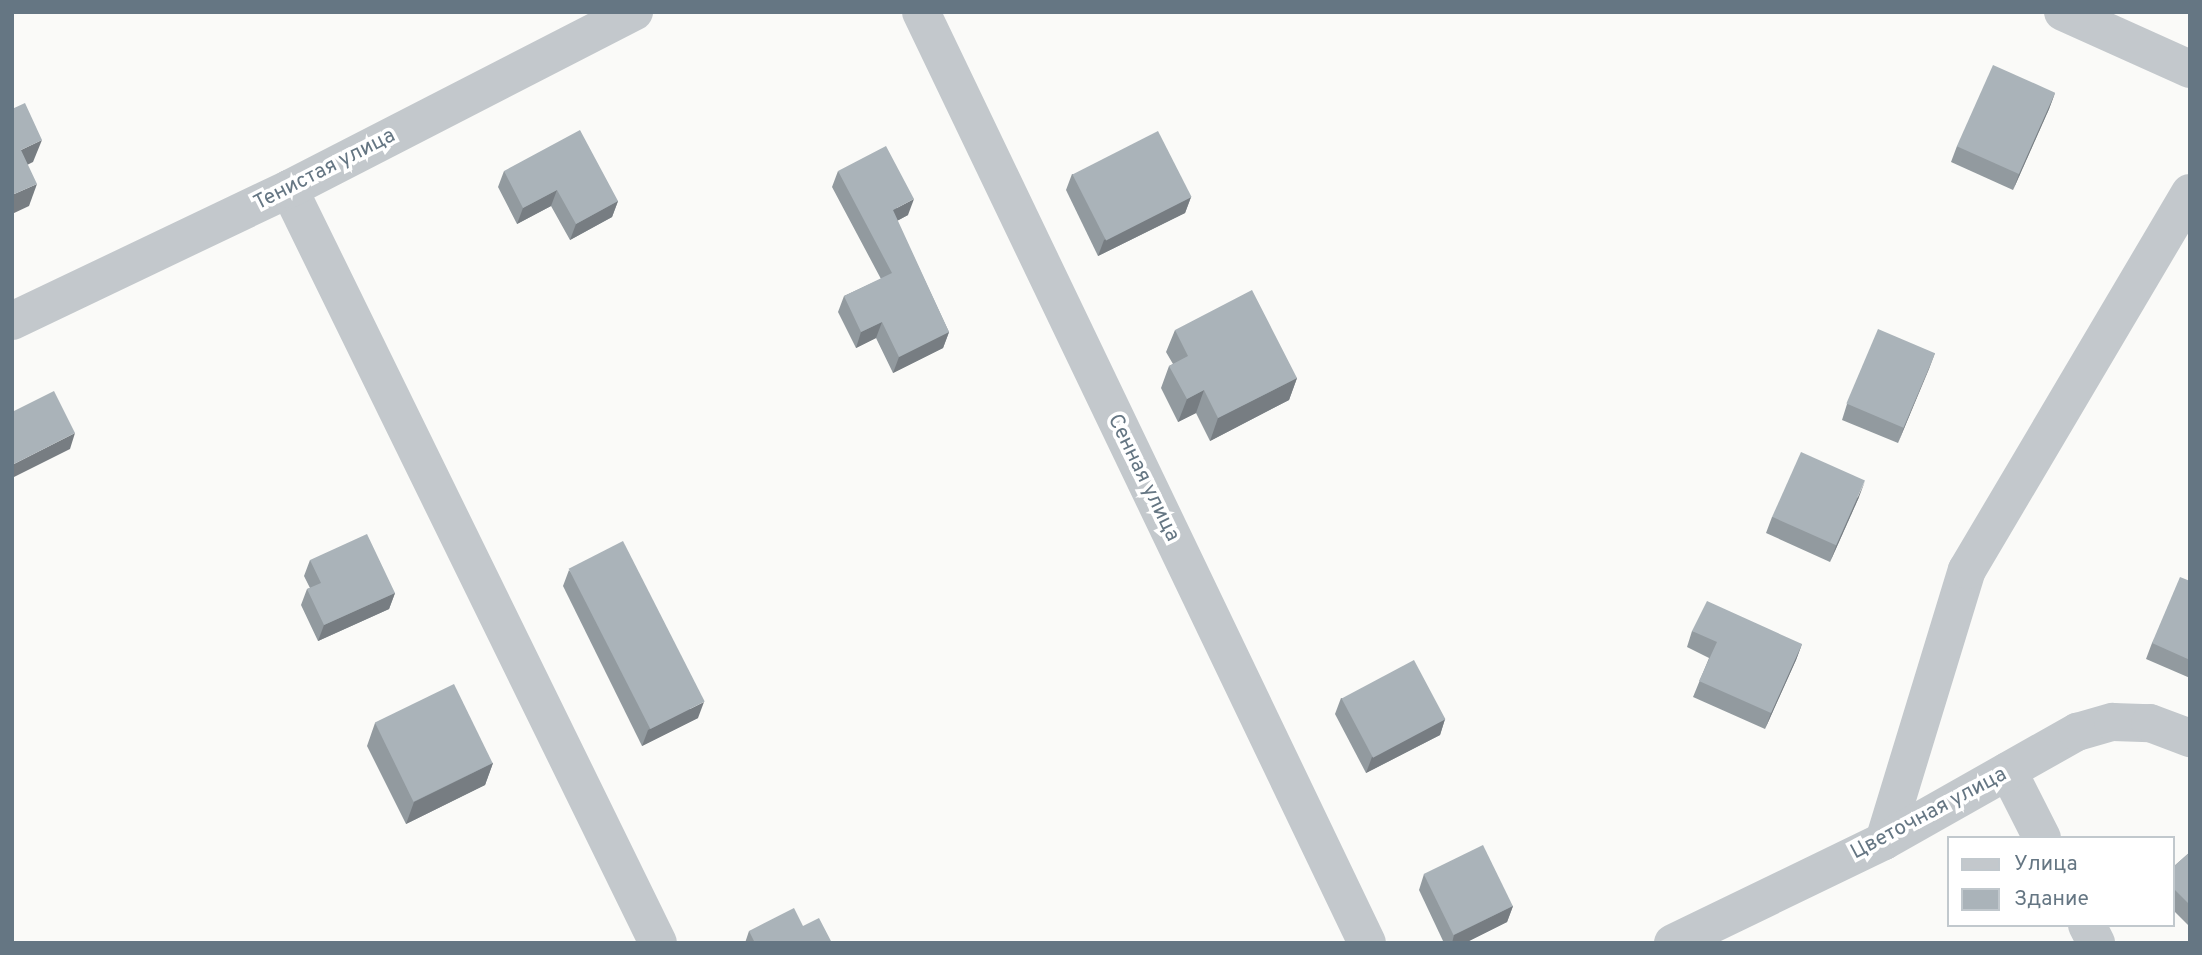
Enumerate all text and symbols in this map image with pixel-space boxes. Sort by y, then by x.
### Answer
street label: Тенистая улица [250,123,400,217]
street label: Сенная улица [1101,410,1185,546]
street label: Цветочная улица [1847,762,2011,866]
legend [1946,836,2174,927]
text: Улица [2014,851,2078,878]
text: Здание [2014,886,2089,913]

